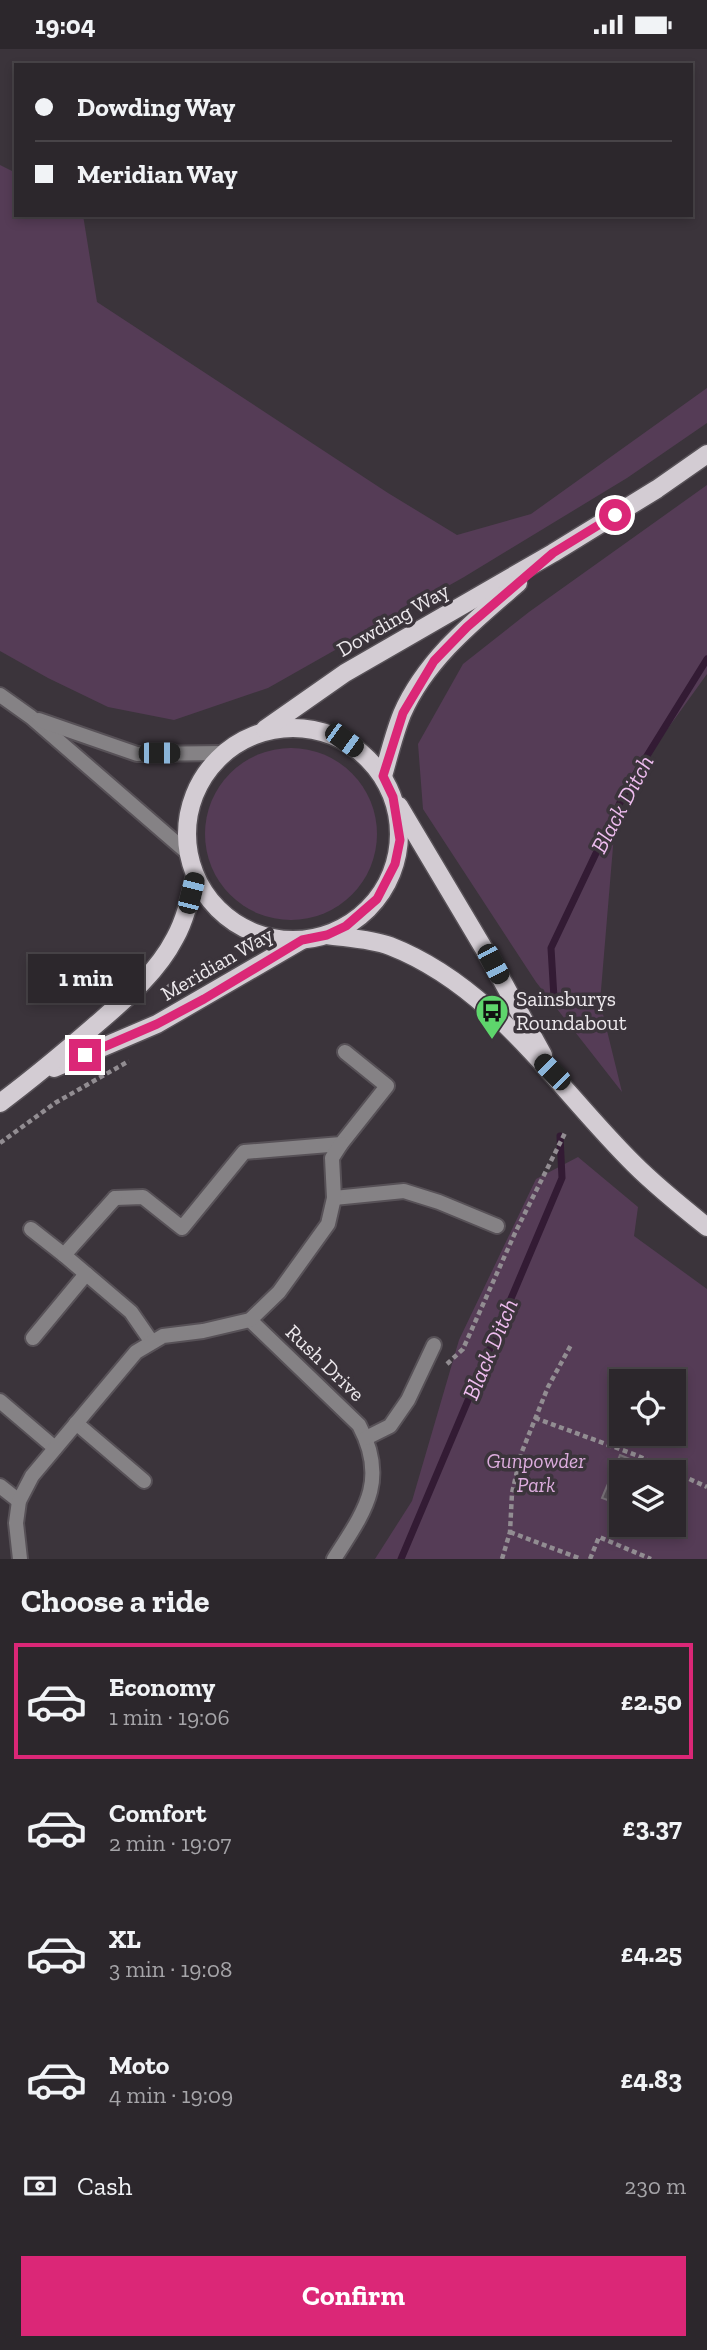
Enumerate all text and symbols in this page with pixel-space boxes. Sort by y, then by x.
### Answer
text: 19:04 [35,9,96,41]
text: Dowding Way [77,91,235,123]
text: Meridian Way [77,158,238,190]
route start [599,499,631,531]
street label: Dowding Way [332,577,454,662]
car [321,719,368,761]
car [139,743,181,764]
water label: Black Ditch [584,750,660,858]
car [176,870,207,916]
street label: Meridian Way [156,921,278,1006]
car [474,941,513,987]
callout: 1 min [27,953,143,1003]
text: 1 min [59,964,113,992]
place label: Sainsburys Roundabout [516,986,627,1035]
bus stop icon: Sainsburys Roundabout [473,992,511,1041]
route end [69,1039,101,1071]
car [530,1050,575,1094]
water label: Black Ditch [456,1294,524,1404]
street label: Rush Drive [281,1319,370,1406]
map controls [609,1369,686,1537]
button: locate [609,1369,686,1446]
park label: Gunpowder Park [487,1448,586,1497]
button: layers [609,1460,686,1537]
text: Choose a ride [21,1582,209,1620]
icon: car [25,1670,88,1733]
text: Economy [109,1671,215,1703]
text: £2.50 [621,1685,682,1717]
text: 1 min · 19:06 [109,1703,230,1731]
icon: car [25,1796,88,1859]
text: Comfort [109,1797,206,1829]
text: £3.37 [623,1811,682,1843]
text: 2 min · 19:07 [109,1829,231,1857]
icon: car [25,1922,88,1985]
text: XL [109,1923,141,1955]
text: £4.25 [621,1937,682,1969]
text: 3 min · 19:08 [109,1955,232,1983]
icon: car [25,2048,88,2111]
text: Moto [109,2049,169,2081]
text: £4.83 [621,2063,682,2095]
text: 4 min · 19:09 [109,2081,233,2109]
icon: cash [21,2167,59,2205]
text: Cash [77,2170,132,2202]
text: 230 m [625,2172,686,2200]
button: Confirm [21,2256,686,2336]

